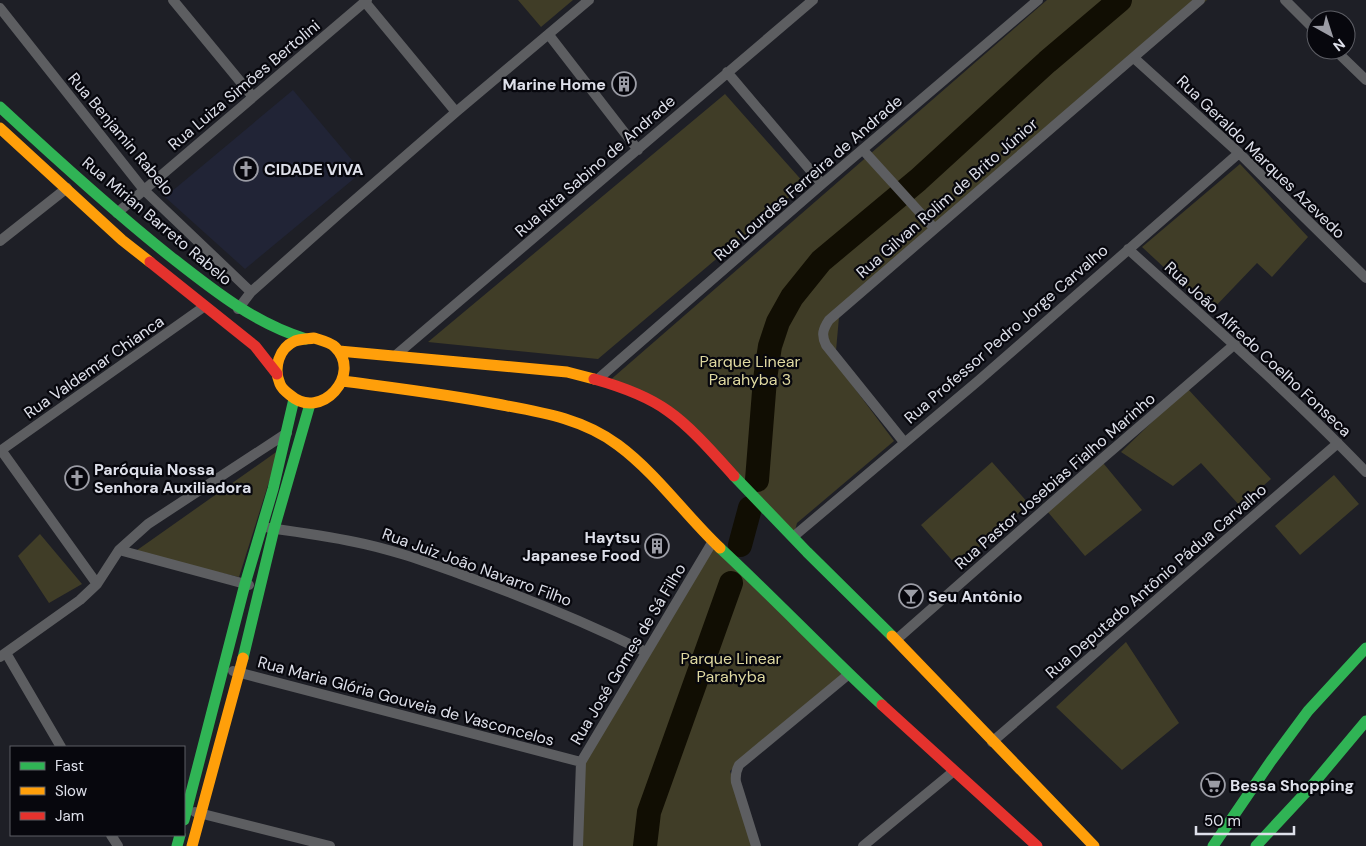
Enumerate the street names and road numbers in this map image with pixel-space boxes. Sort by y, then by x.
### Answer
street label: Rua Luiza Simões Bertolini [164,15,324,155]
street label: Rua Benjamin Rabelo [64,68,178,200]
street label: Rua Geraldo Marques Azevedo [1172,71,1350,243]
street label: Rua Lourdes Ferreira de Andrade [709,90,907,266]
street label: Rua Rita Sabino de Andrade [510,91,680,241]
street label: Rua Gilvan Rolim de Brito Júnior [852,113,1042,283]
street label: Rua Mirian Barreto Rabelo [78,152,236,290]
street label: Rua Professor Pedro Jorge Carvalho [900,240,1112,428]
street label: Rua João Alfredo Coelho Fonseca [1160,257,1356,441]
street label: Rua Valdemar Chianca [20,311,168,423]
street label: Rua Pastor Josebias Fialho Marinho [950,388,1160,574]
street label: Rua Deputado Antônio Pádua Carvalho [1041,479,1271,683]
street label: Rua Juiz João Navarro Filho [379,523,575,611]
street label: Rua José Gomes de Sá Filho [565,559,691,749]
street label: Rua Maria Glória Gouveia de Vasconcelos [255,651,557,751]

